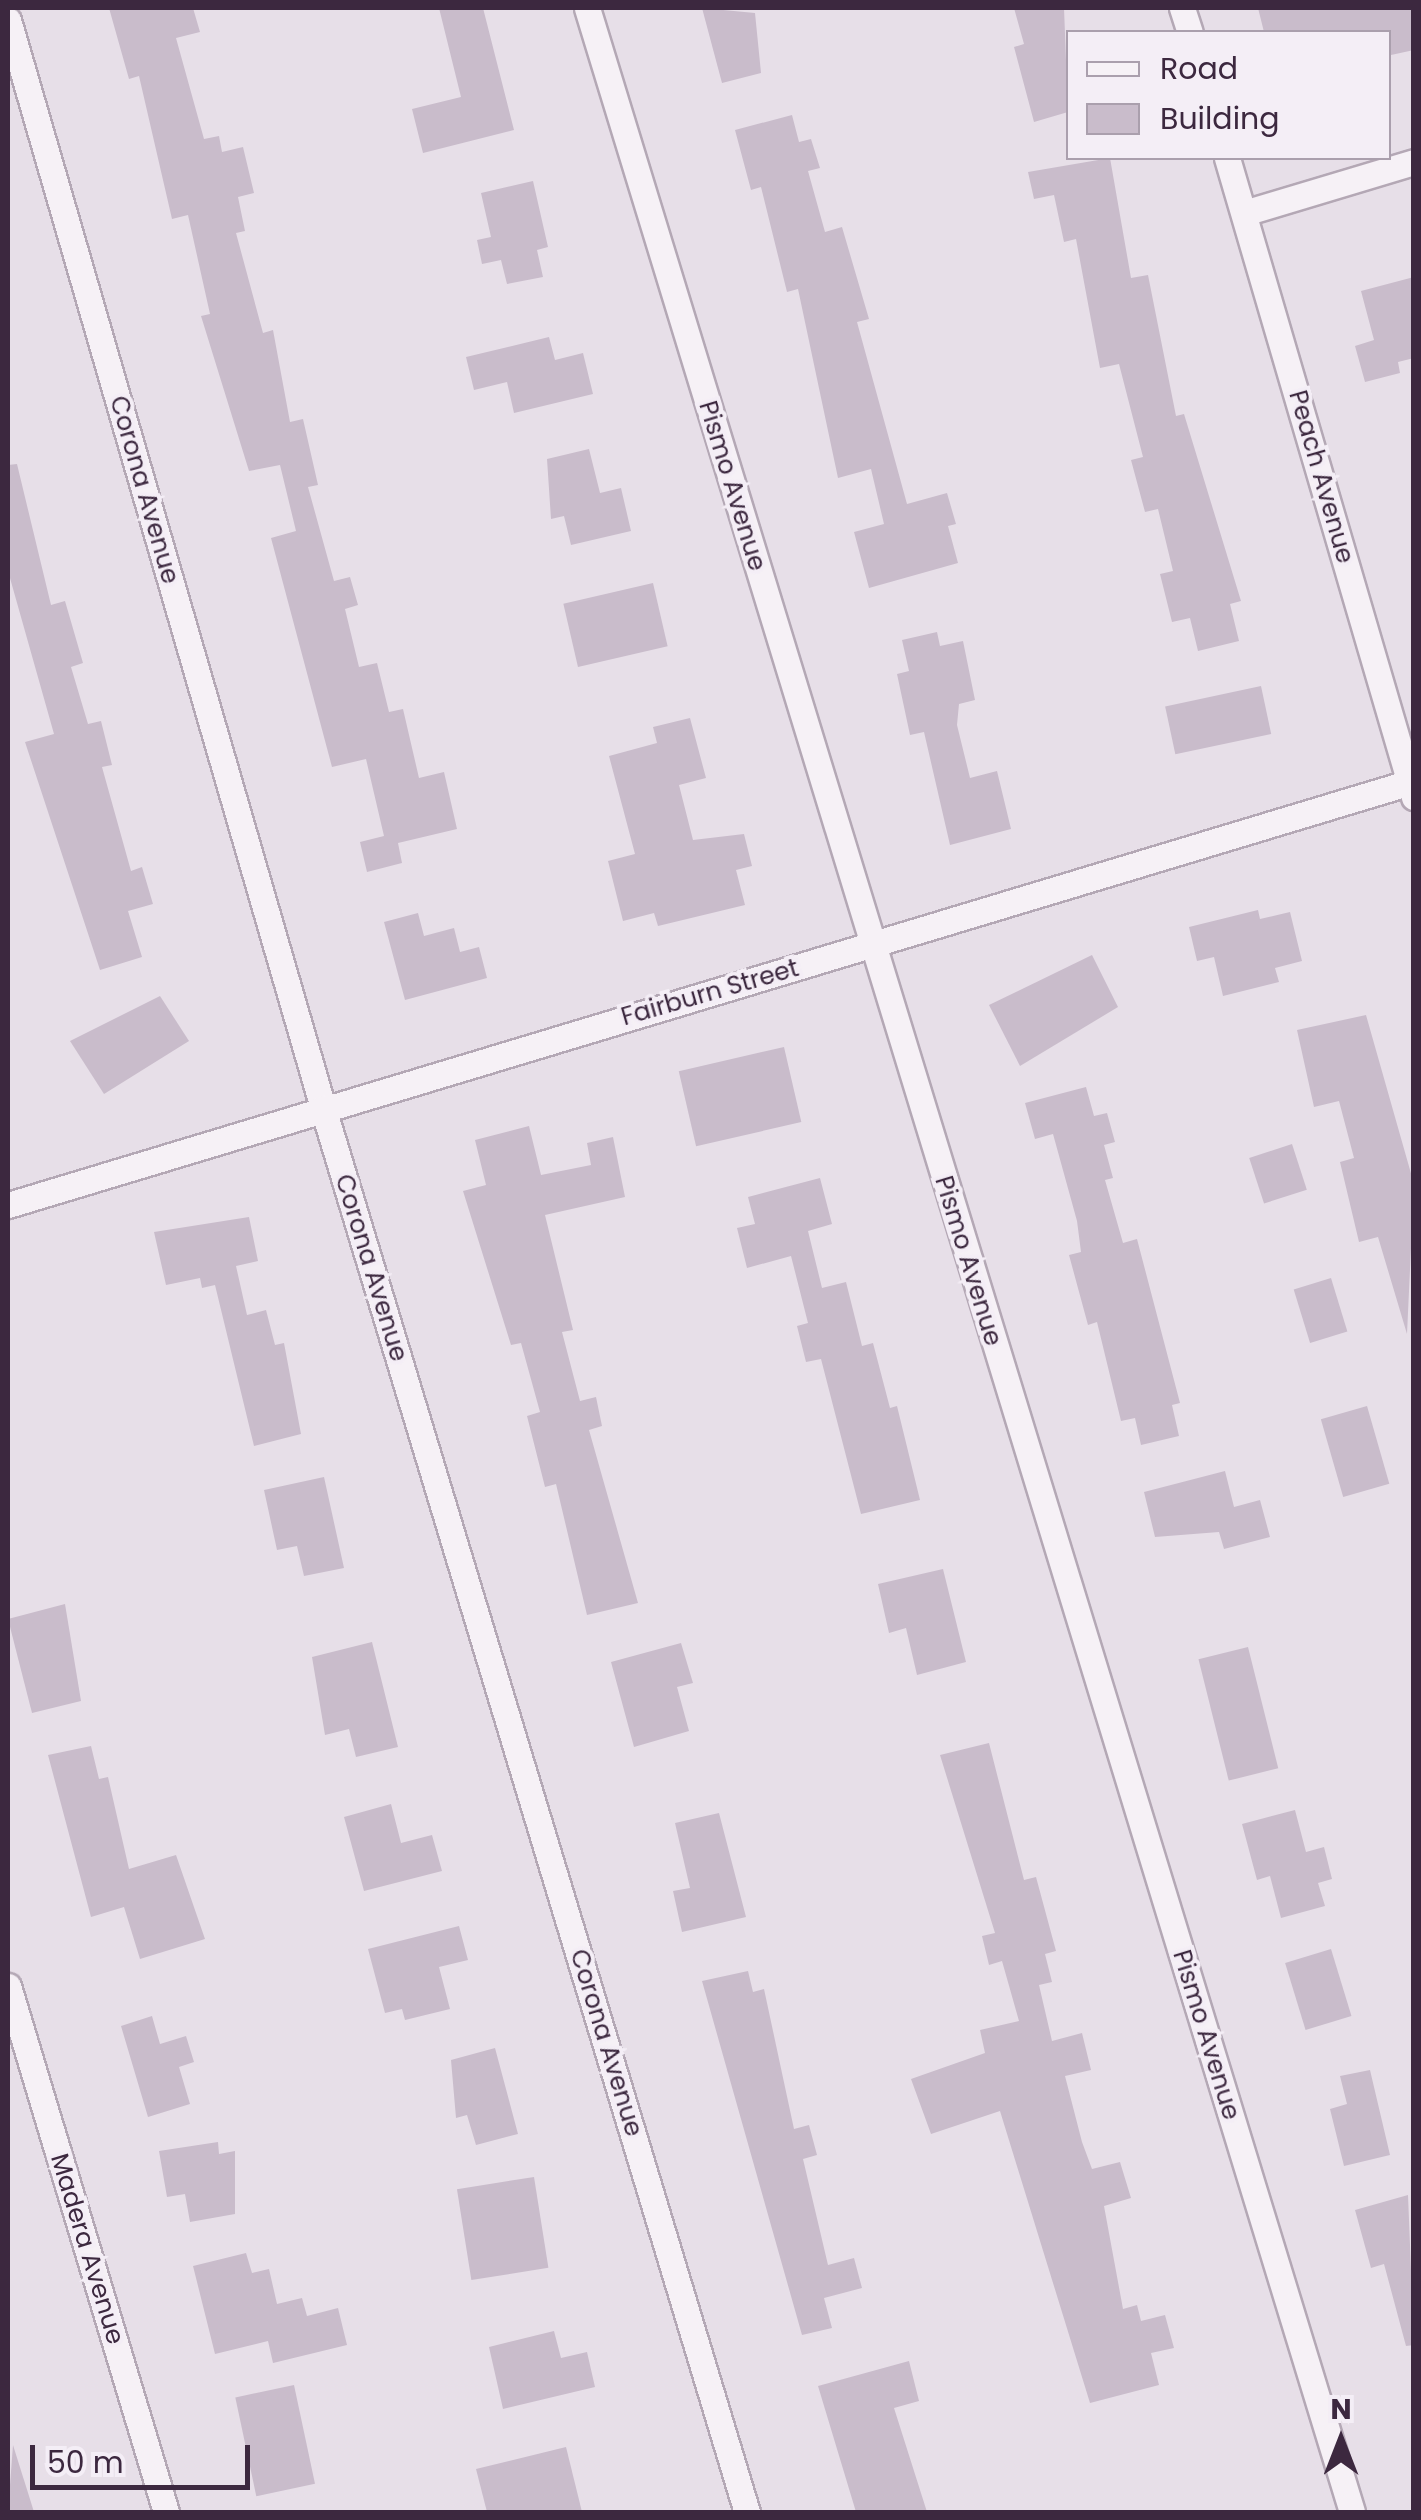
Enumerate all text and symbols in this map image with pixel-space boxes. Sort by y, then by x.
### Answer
legend [1066,30,1391,160]
text: Road [1160,47,1238,90]
text: Building [1160,97,1280,140]
street label: Peach Avenue [1282,387,1360,567]
street label: Corona Avenue [103,393,185,587]
street label: Pismo Avenue [692,397,772,575]
street label: Fairburn Street [618,953,802,1033]
street label: Corona Avenue [328,1171,414,1365]
street label: Pismo Avenue [928,1172,1008,1350]
street label: Corona Avenue [563,1946,649,2140]
street label: Pismo Avenue [1166,1946,1246,2124]
street label: Madera Avenue [44,2150,130,2348]
north arrow [1291,2390,1391,2490]
text: N [1330,2390,1352,2429]
scale bar [35,2425,255,2487]
text: 50 m [47,2441,124,2484]

